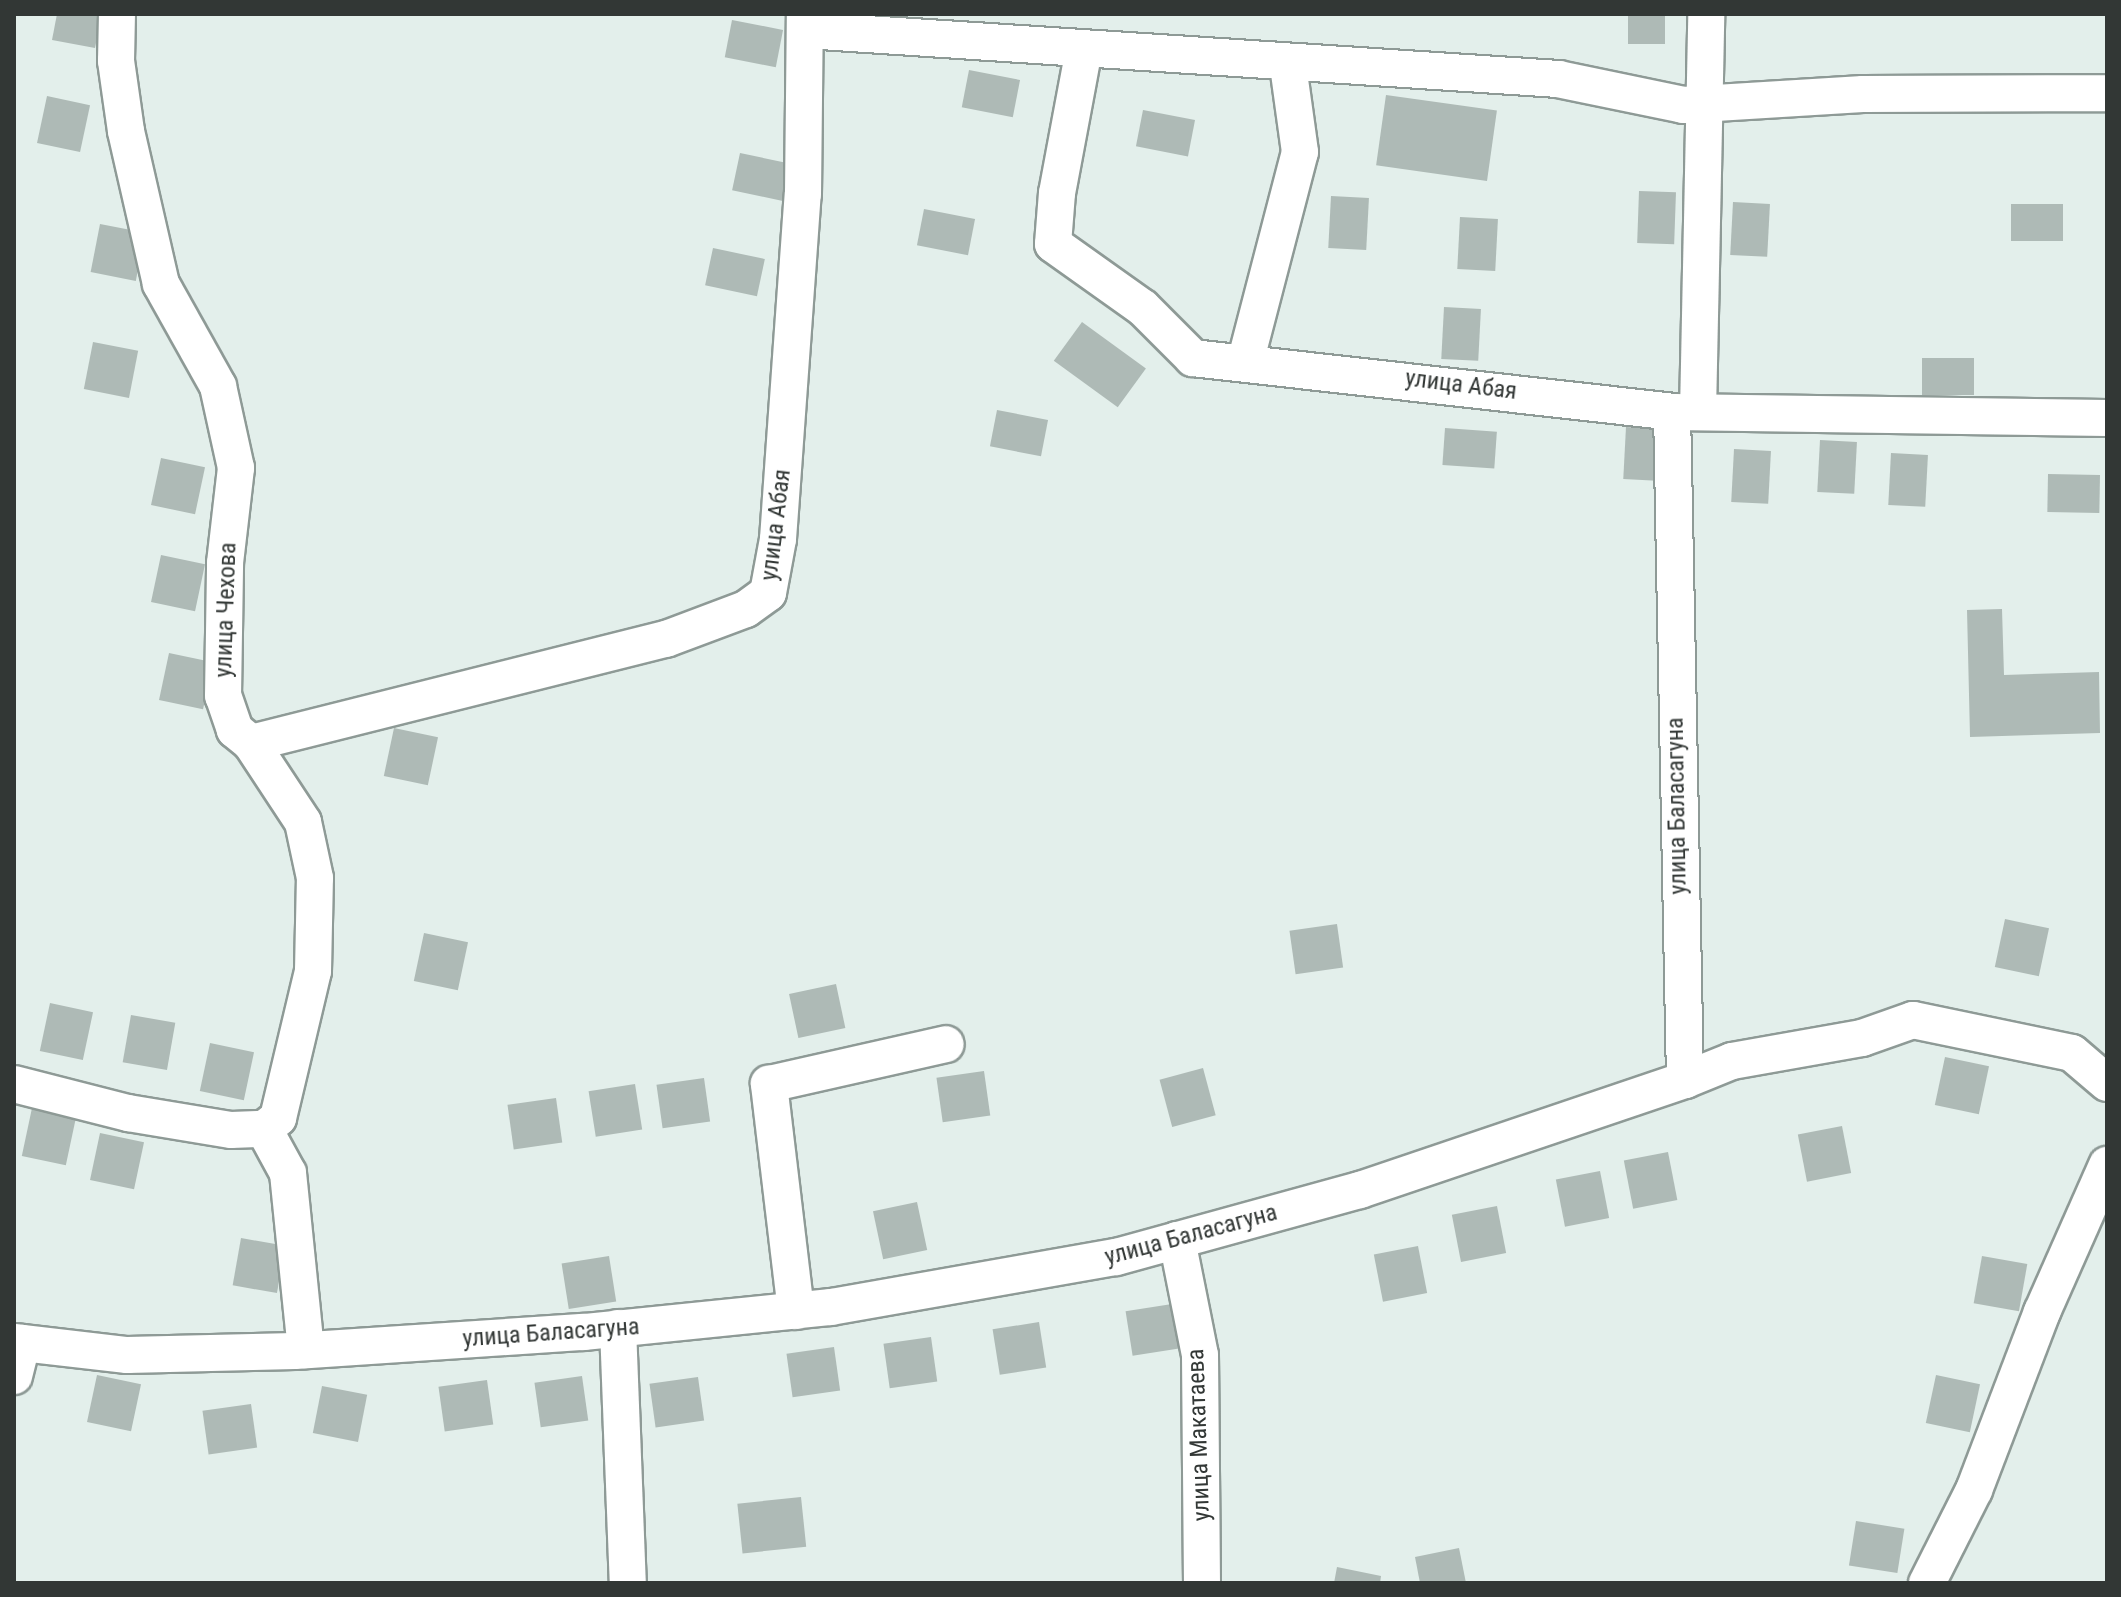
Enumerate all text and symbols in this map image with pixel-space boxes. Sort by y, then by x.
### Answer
street label: улица Абая [1404,364,1518,406]
street label: улица Абая [755,468,797,582]
street label: улица Чехова [209,542,243,678]
street label: улица Баласагуна [1661,717,1693,895]
street label: улица Баласагуна [1102,1198,1280,1272]
street label: улица Баласагуна [462,1312,640,1354]
street label: улица Макатаева [1182,1348,1216,1522]

